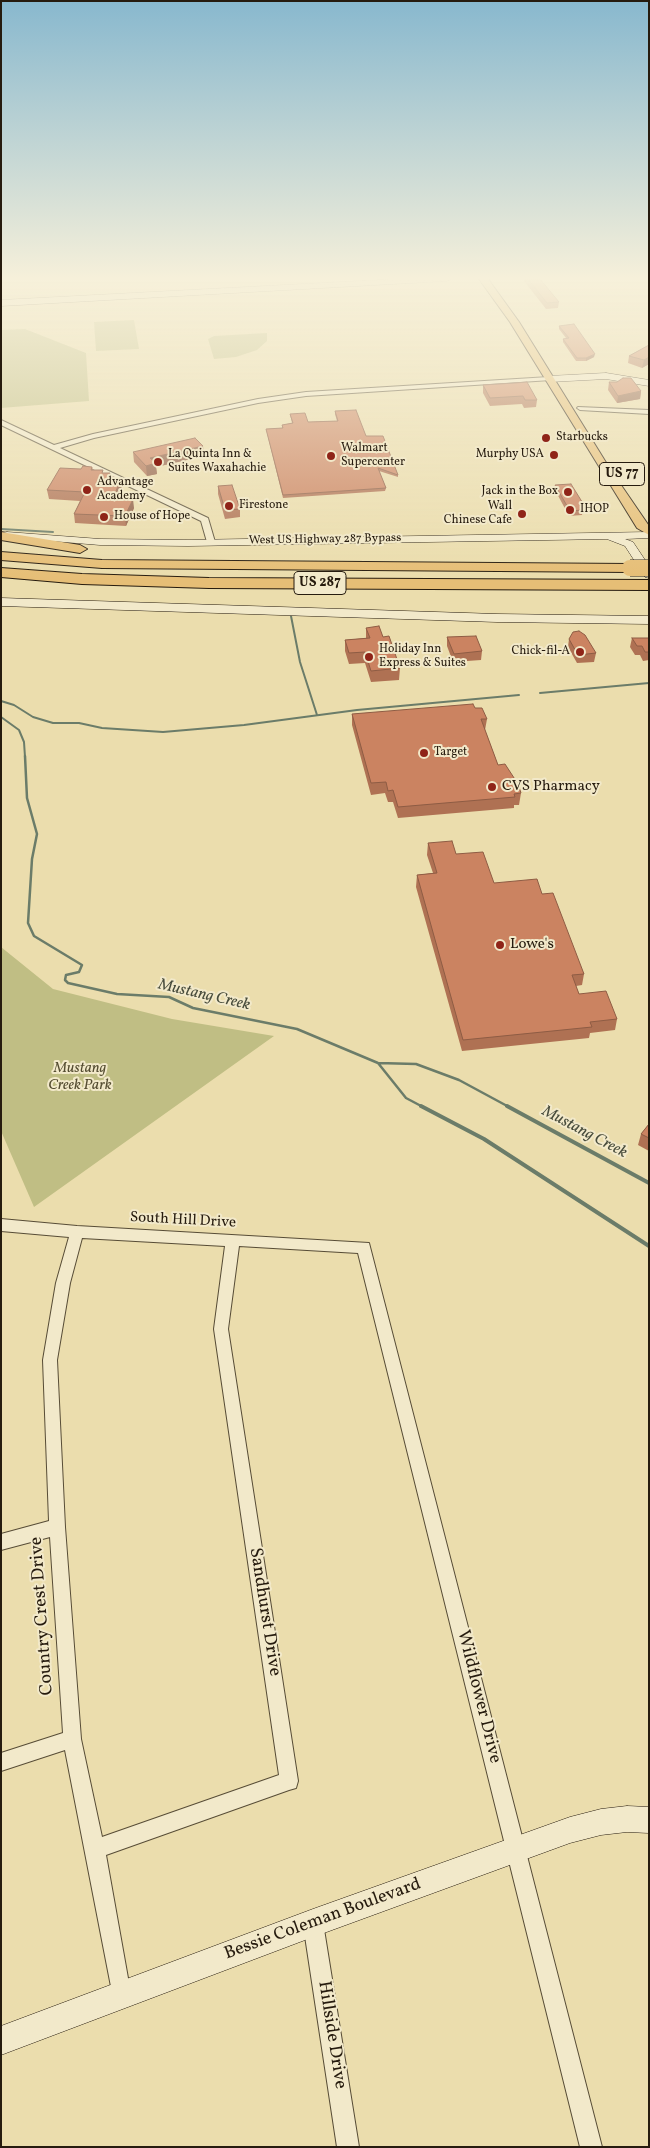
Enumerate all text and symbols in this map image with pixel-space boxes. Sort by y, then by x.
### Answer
place label: Starbucks [556,431,608,445]
marker: Starbucks [540,432,552,444]
place label: Walmart Supercenter [341,442,405,470]
place label: La Quinta Inn & Suites Waxahachie [168,448,266,476]
place label: Murphy USA [476,448,544,462]
marker: Murphy USA [548,449,560,461]
marker: Walmart Supercenter [325,450,337,462]
marker: La Quinta Inn & Suites Waxahachie [152,456,164,468]
road number: US 77 [600,462,644,486]
place label: Advantage Academy [97,476,153,504]
marker: Advantage Academy [81,484,93,496]
place label: Jack in the Box [482,485,558,499]
marker: Jack in the Box [562,486,574,498]
place label: Firestone [239,499,288,513]
marker: Firestone [223,500,235,512]
place label: Wall Chinese Cafe [444,500,512,528]
place label: IHOP [580,503,609,517]
marker: IHOP [564,504,576,516]
marker: Wall Chinese Cafe [516,508,528,520]
place label: House of Hope [114,510,190,524]
marker: House of Hope [98,511,110,523]
street label: West US Highway 287 Bypass [249,531,401,549]
road number: US 287 [294,572,346,594]
place label: Holiday Inn Express & Suites [379,643,466,671]
place label: Chick-fil-A [511,645,570,659]
marker: Chick-fil-A [574,646,586,658]
marker: Holiday Inn Express & Suites [363,651,375,663]
place label: Target [434,746,467,760]
marker: Target [418,747,430,759]
place label: CVS Pharmacy [502,778,600,796]
marker: CVS Pharmacy [486,781,498,793]
place label: Lowe's [510,936,554,954]
marker: Lowe's [494,939,506,951]
water label: Mustang Creek [156,976,252,1016]
park label: Mustang Creek Park [48,1060,112,1095]
water label: Mustang Creek [538,1103,630,1163]
street label: South Hill Drive [129,1209,237,1233]
street label: Country Crest Drive [27,1536,59,1696]
street label: Sandhurst Drive [243,1546,285,1678]
street label: Wildflower Drive [451,1628,505,1766]
street label: Bessie Coleman Boulevard [222,1874,424,1966]
street label: Hillside Drive [312,1979,350,2091]

